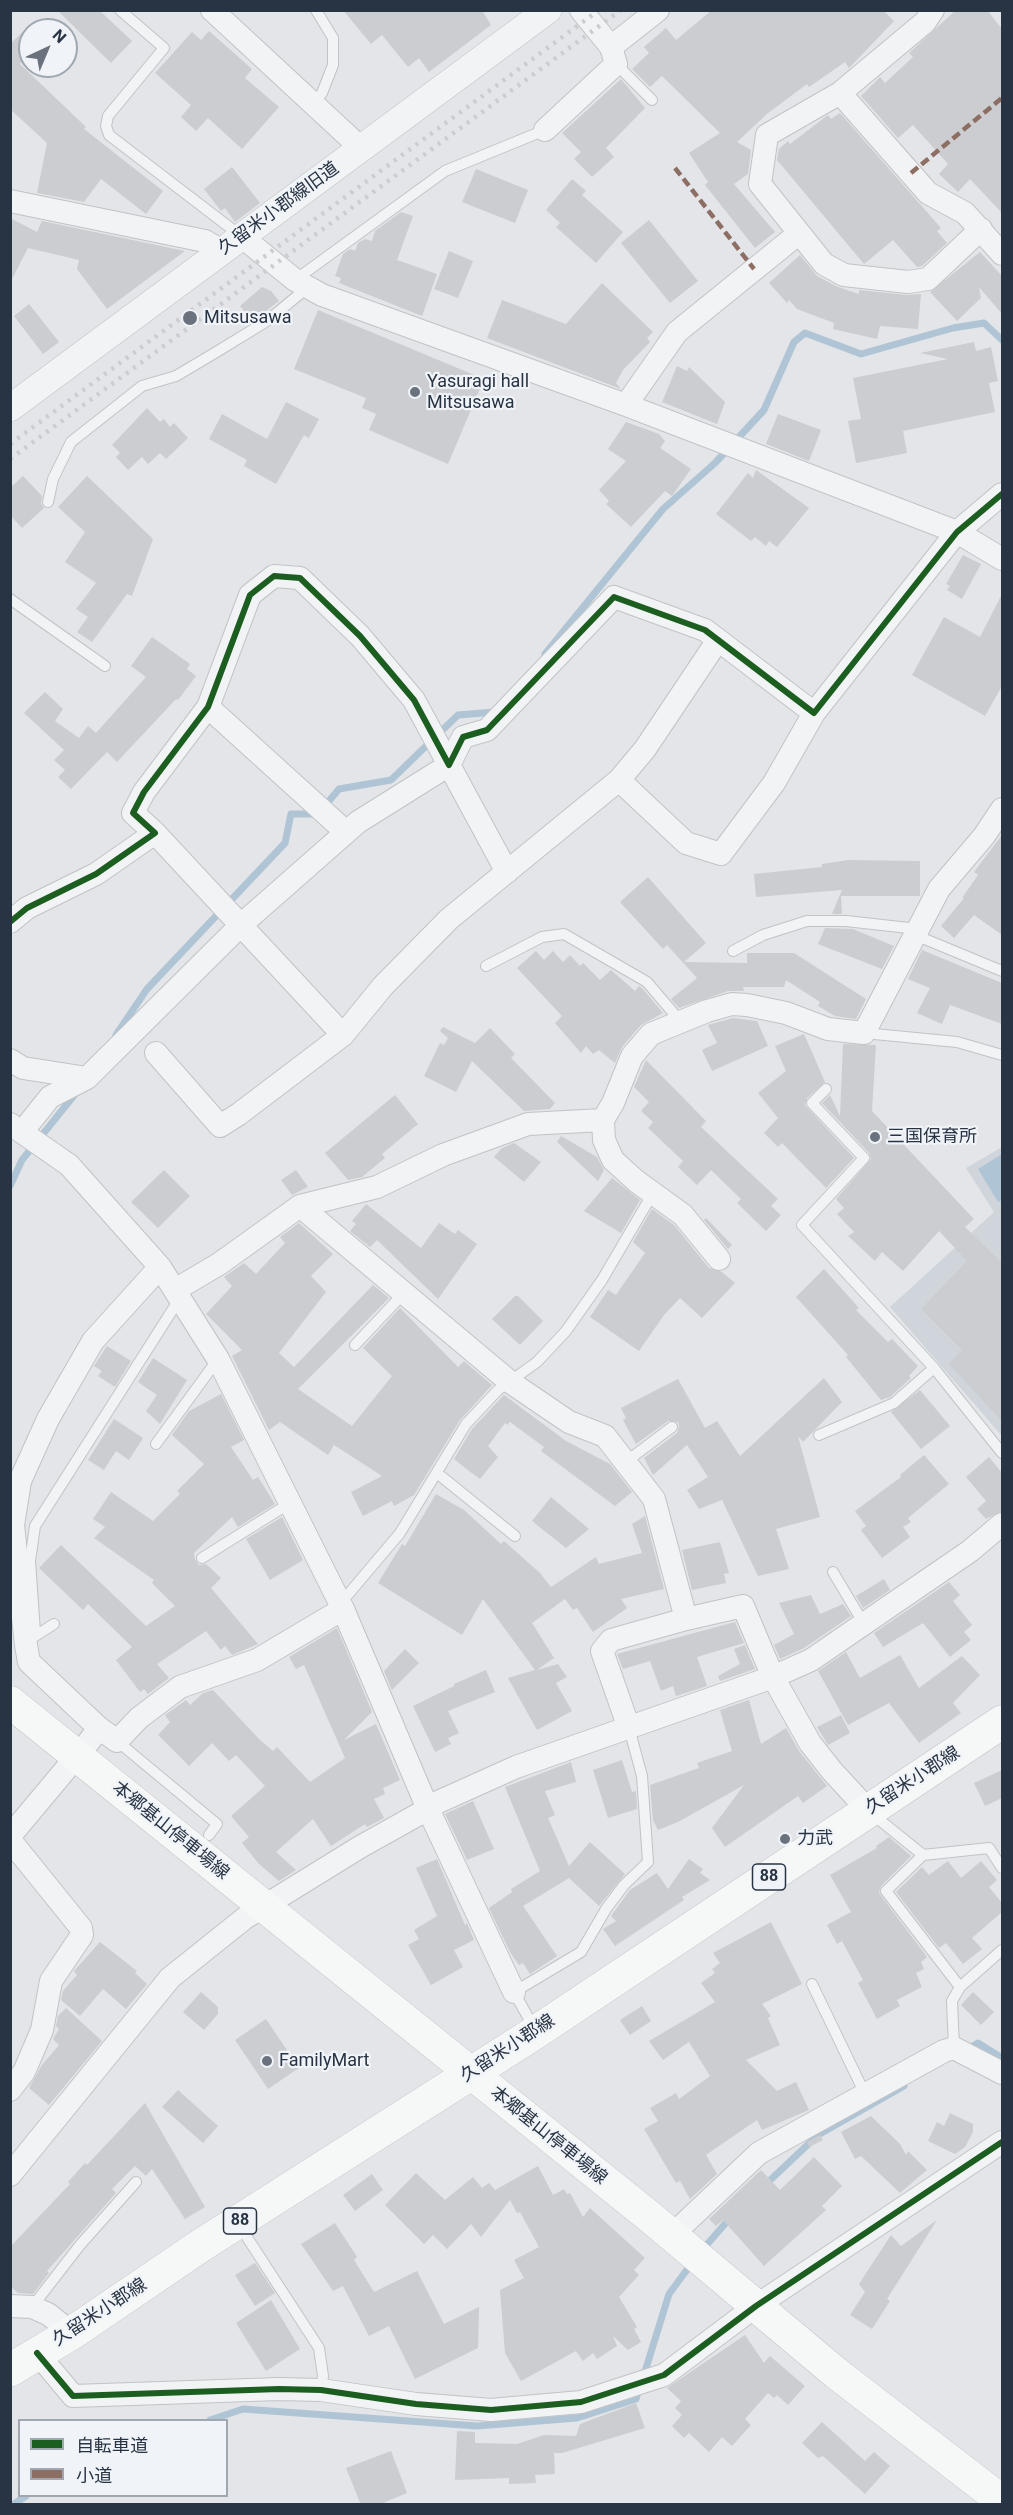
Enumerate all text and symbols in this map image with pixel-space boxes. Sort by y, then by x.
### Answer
north arrow [18,18,78,78]
text: N [49,25,70,47]
street label: 久留米小郡線旧道 [214,158,344,260]
place label: Mitsusawa [204,307,292,329]
marker: Mitsusawa [181,309,199,327]
place label: Yasuragi hall Mitsusawa [427,371,529,413]
marker: Yasuragi hall Mitsusawa [408,385,422,399]
place label: 三国保育所 [887,1126,977,1148]
marker: 三国保育所 [868,1130,882,1144]
street label: 久留米小郡線 [862,1743,964,1819]
street label: 本郷基山停車場線 [107,1777,233,1885]
place label: 力武 [797,1828,833,1850]
marker: 力武 [778,1832,792,1846]
road number: 88 [752,1864,786,1890]
street label: 久留米小郡線 [457,2011,559,2087]
place label: FamilyMart [279,2050,369,2072]
marker: FamilyMart [260,2054,274,2068]
street label: 本郷基山停車場線 [485,2082,611,2190]
road number: 88 [224,2208,256,2234]
street label: 久留米小郡線 [49,2275,151,2351]
legend [18,2419,228,2497]
text: 自転車道 [76,2435,148,2456]
text: 小道 [76,2465,112,2486]

